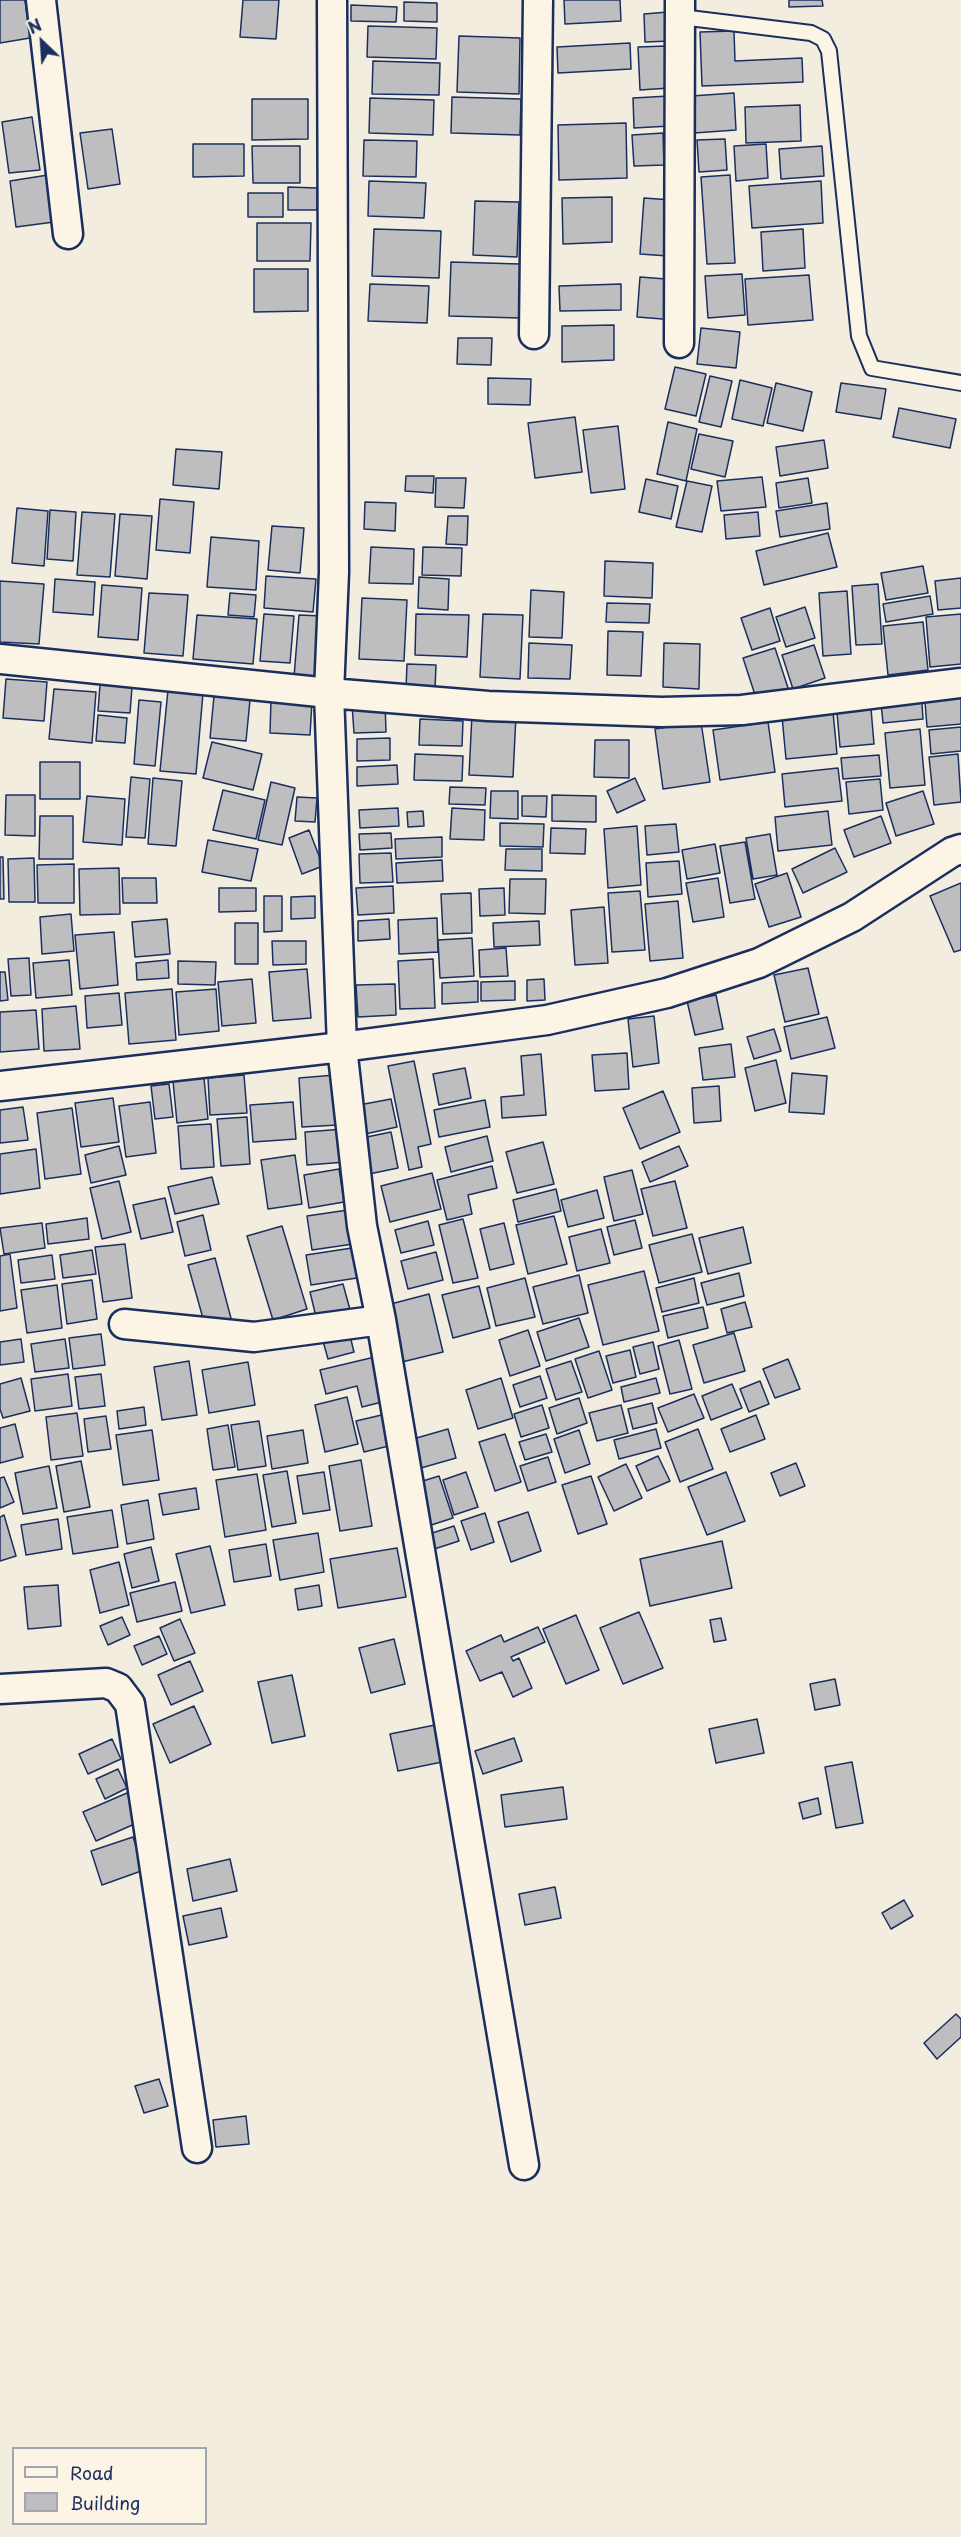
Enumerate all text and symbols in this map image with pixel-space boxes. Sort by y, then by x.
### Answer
north arrow [12,12,72,72]
text: N [24,12,45,39]
legend [12,2447,207,2525]
text: Road [70,2459,114,2486]
text: Building [70,2489,140,2516]

